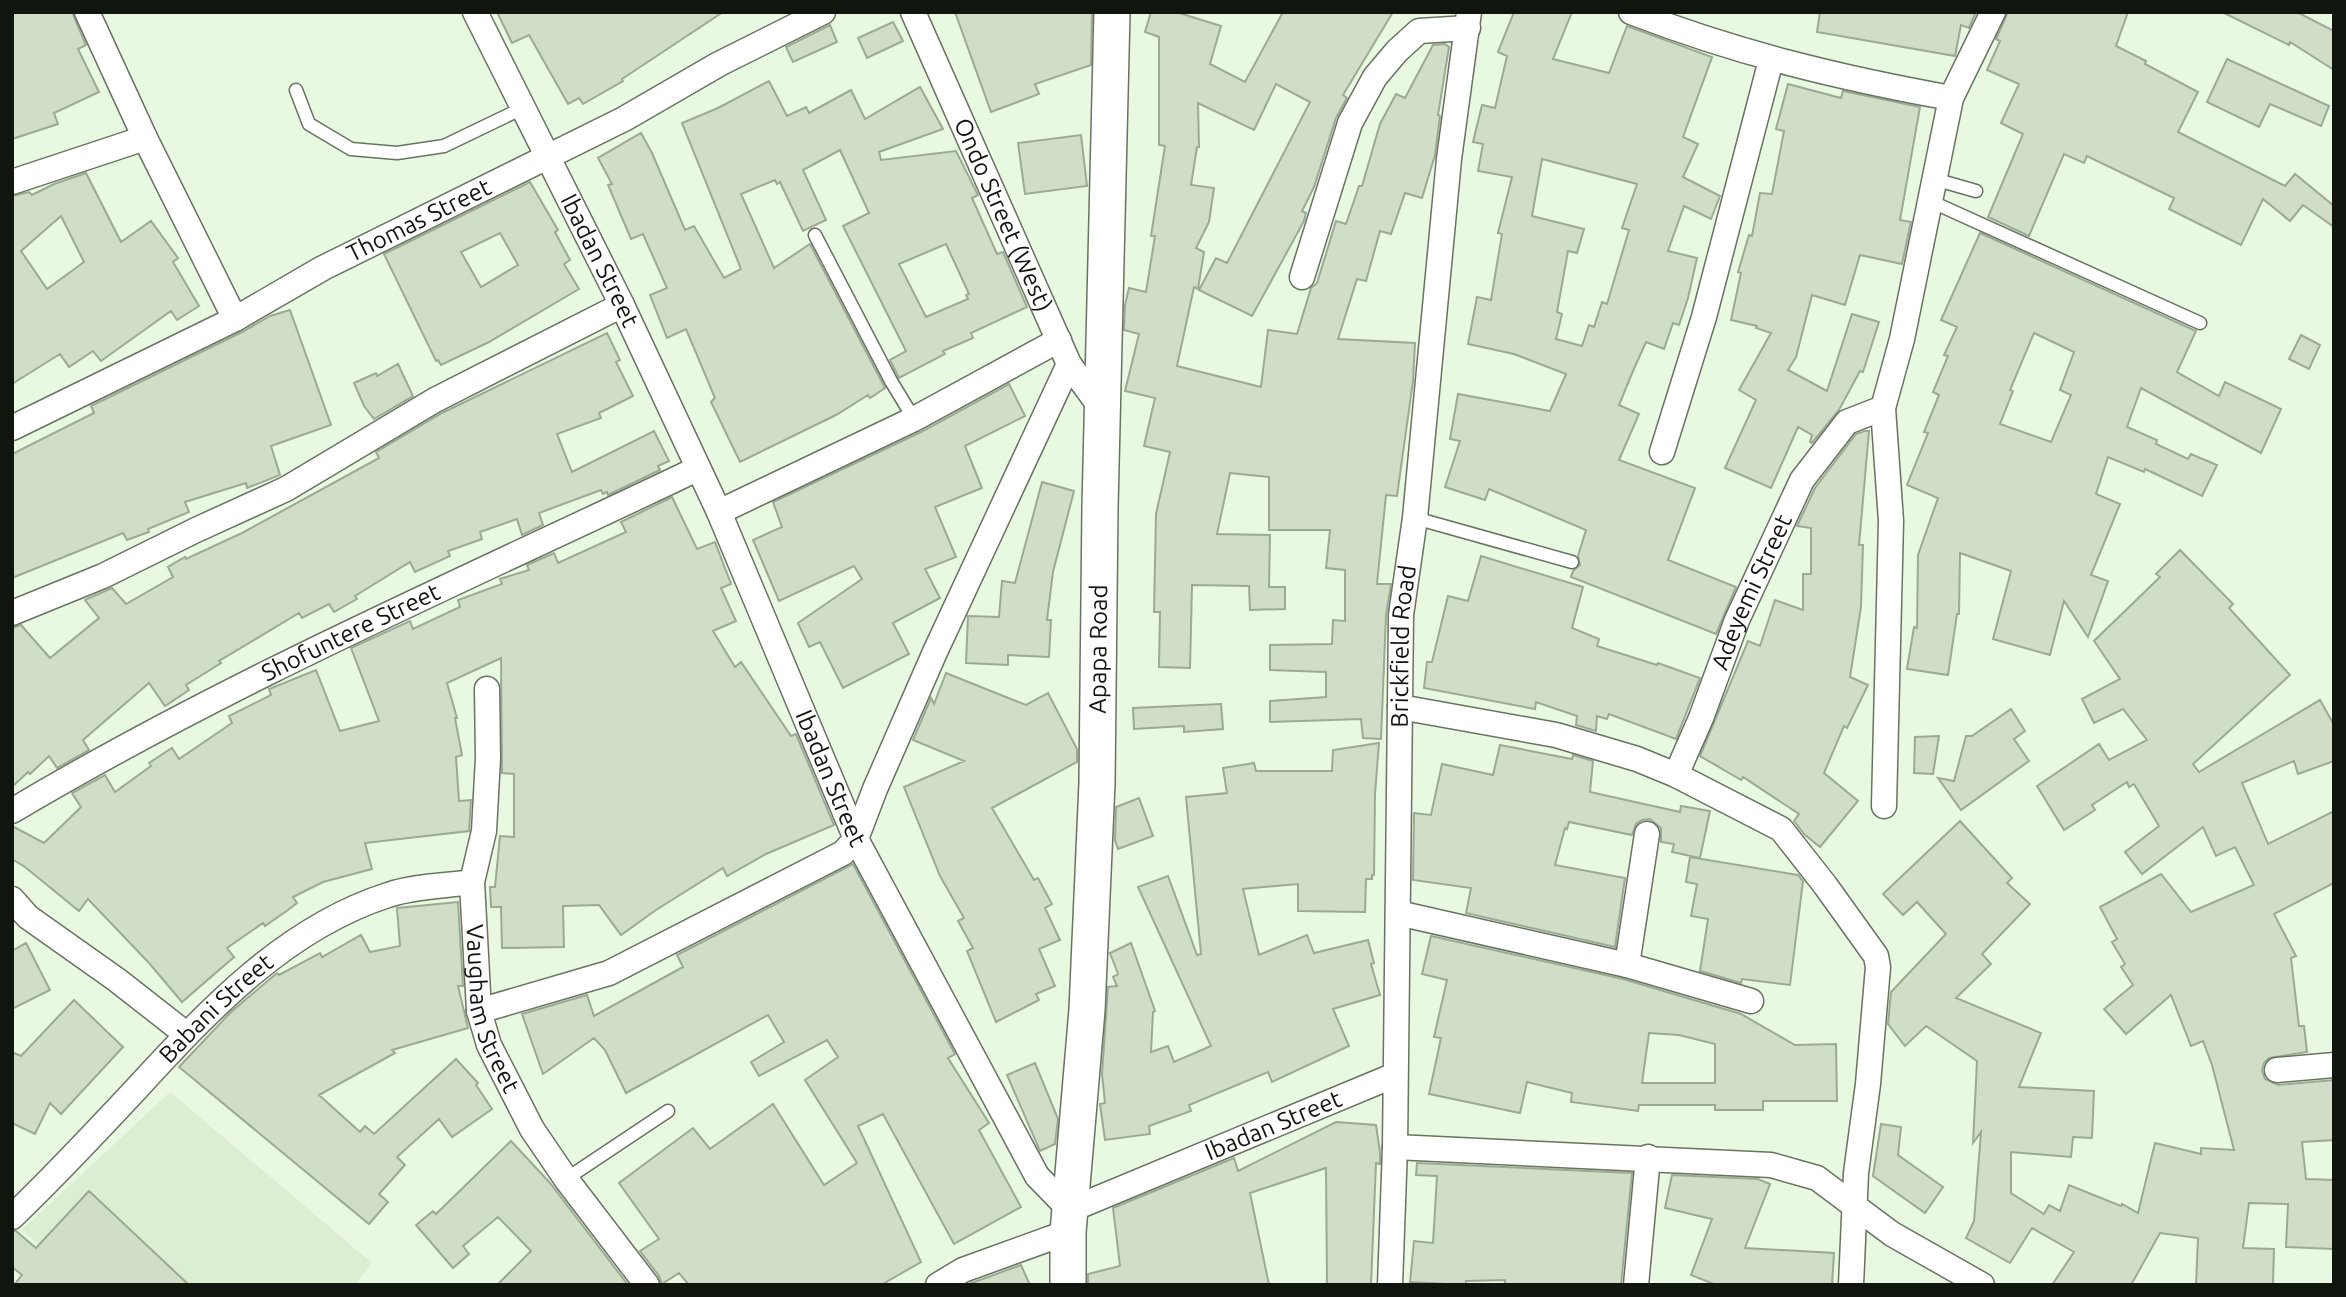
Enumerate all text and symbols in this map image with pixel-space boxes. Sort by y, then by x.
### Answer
street label: Ondo Street (West) [949,114,1058,316]
street label: Thomas Street [342,173,496,267]
street label: Ibadan Street [555,189,645,332]
street label: Adeyemi Street [1706,510,1797,673]
street label: Brickfield Road [1386,563,1421,728]
street label: Shofuntere Street [257,578,444,687]
street label: Apapa Road [1084,584,1112,714]
street label: Ibadan Street [790,706,872,852]
street label: Vaugham Street [461,924,525,1098]
street label: Babani Street [154,948,278,1068]
street label: Ibadan Street [1201,1085,1346,1165]

